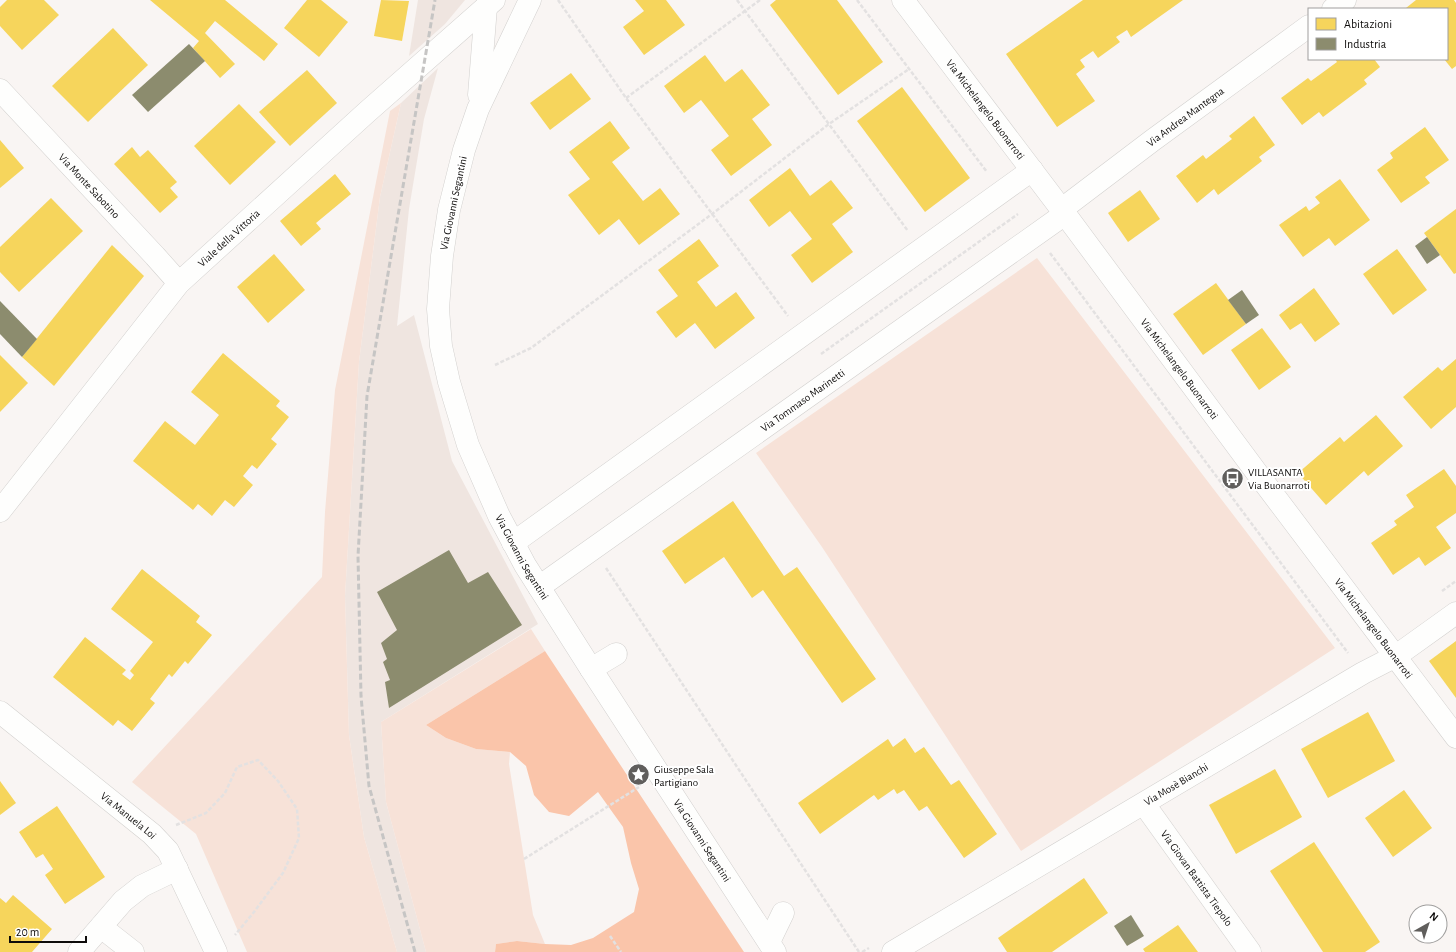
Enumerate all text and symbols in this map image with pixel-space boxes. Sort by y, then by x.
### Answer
legend [1308,8,1448,60]
text: Abitazioni [1344,18,1392,30]
text: Industria [1344,38,1387,50]
street label: Via Michelangelo Buonarroti [944,57,1027,162]
street label: Via Andrea Mantegna [1145,85,1226,149]
street label: Via Monte Sabotino [56,152,122,221]
street label: Via Giovanni Segantini [438,155,469,251]
street label: Viale della Vittoria [196,208,262,269]
street label: Via Michelangelo Buonarroti [1138,317,1220,421]
street label: Via Tommaso Marinetti [759,367,847,434]
bus stop icon: VILLASANTA Via Buonarroti [1220,465,1246,491]
place label: VILLASANTA Via Buonarroti [1248,467,1310,491]
street label: Via Giovanni Segantini [493,513,550,602]
street label: Via Michelangelo Buonarroti [1332,576,1415,680]
street label: Via Mosè Bianchi [1142,761,1210,808]
place icon: Giuseppe Sala Partigiano [625,762,651,788]
place label: Giuseppe Sala Partigiano [654,764,714,788]
street label: Via Manuela Loi [98,790,158,841]
street label: Via Giovanni Segantini [671,797,733,884]
street label: Via Giovan Battista Tiepolo [1159,828,1234,928]
north arrow [1408,904,1448,944]
text: N [1428,910,1440,923]
scale bar [10,918,86,944]
text: 20 m [16,926,39,938]

